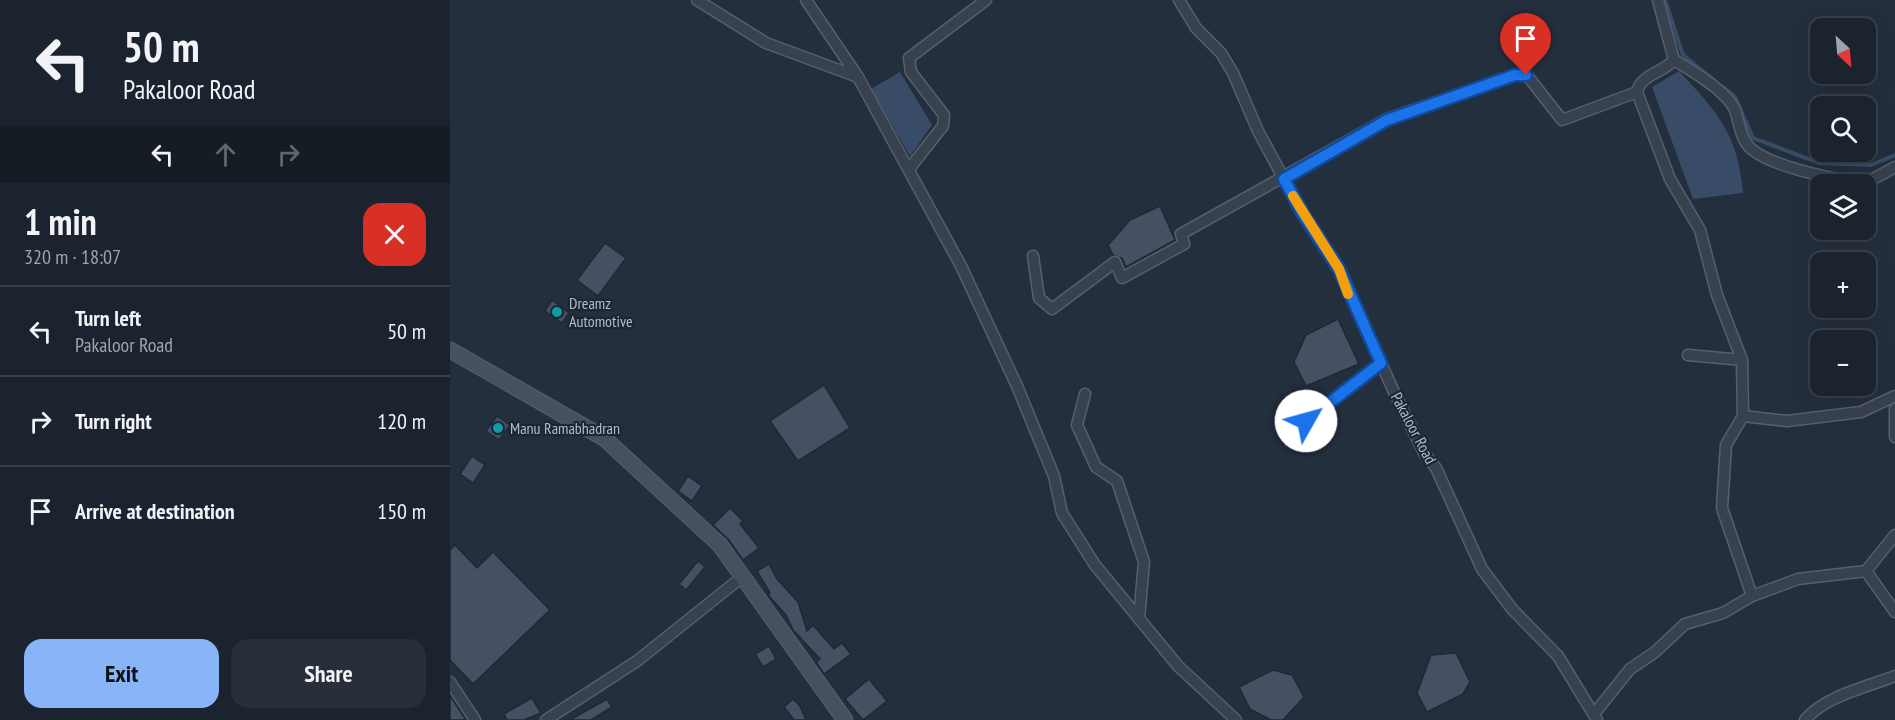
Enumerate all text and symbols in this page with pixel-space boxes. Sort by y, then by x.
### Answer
pin [1500,13,1551,75]
north arrow [1810,18,1876,84]
map controls [1810,18,1876,396]
text: 50 m [123,19,200,74]
icon: arrive [1509,22,1542,55]
icon: left [24,24,102,102]
text: Pakaloor Road [123,72,255,106]
button: search [1810,96,1876,162]
icon: left [146,138,179,171]
icon: ahead [209,138,242,171]
icon: right [272,138,305,171]
button: layers [1810,174,1876,240]
text: 1 min [24,198,97,245]
button: close [363,203,426,266]
text: 320 m · 18:07 [24,244,121,270]
button: + [1810,252,1876,318]
place label: Dreamz Automotive [569,293,633,331]
text: Turn left [75,304,141,332]
marker: Dreamz Automotive [550,305,564,319]
icon: left [24,315,57,348]
text: 50 m [387,317,426,345]
button: − [1810,330,1876,396]
text: Pakaloor Road [75,332,173,358]
position arrow [1274,389,1338,453]
street label: Pakaloor Road [1387,389,1441,467]
icon: right [24,405,57,438]
text: Turn right [75,407,152,435]
text: 120 m [377,407,426,435]
place label: Manu Ramabhadran [510,418,620,438]
marker: Manu Ramabhadran [491,421,505,435]
icon: arrive [24,495,57,528]
text: Arrive at destination [75,497,235,525]
text: 150 m [377,497,426,525]
button: Exit [24,639,219,708]
button: Share [231,639,426,708]

